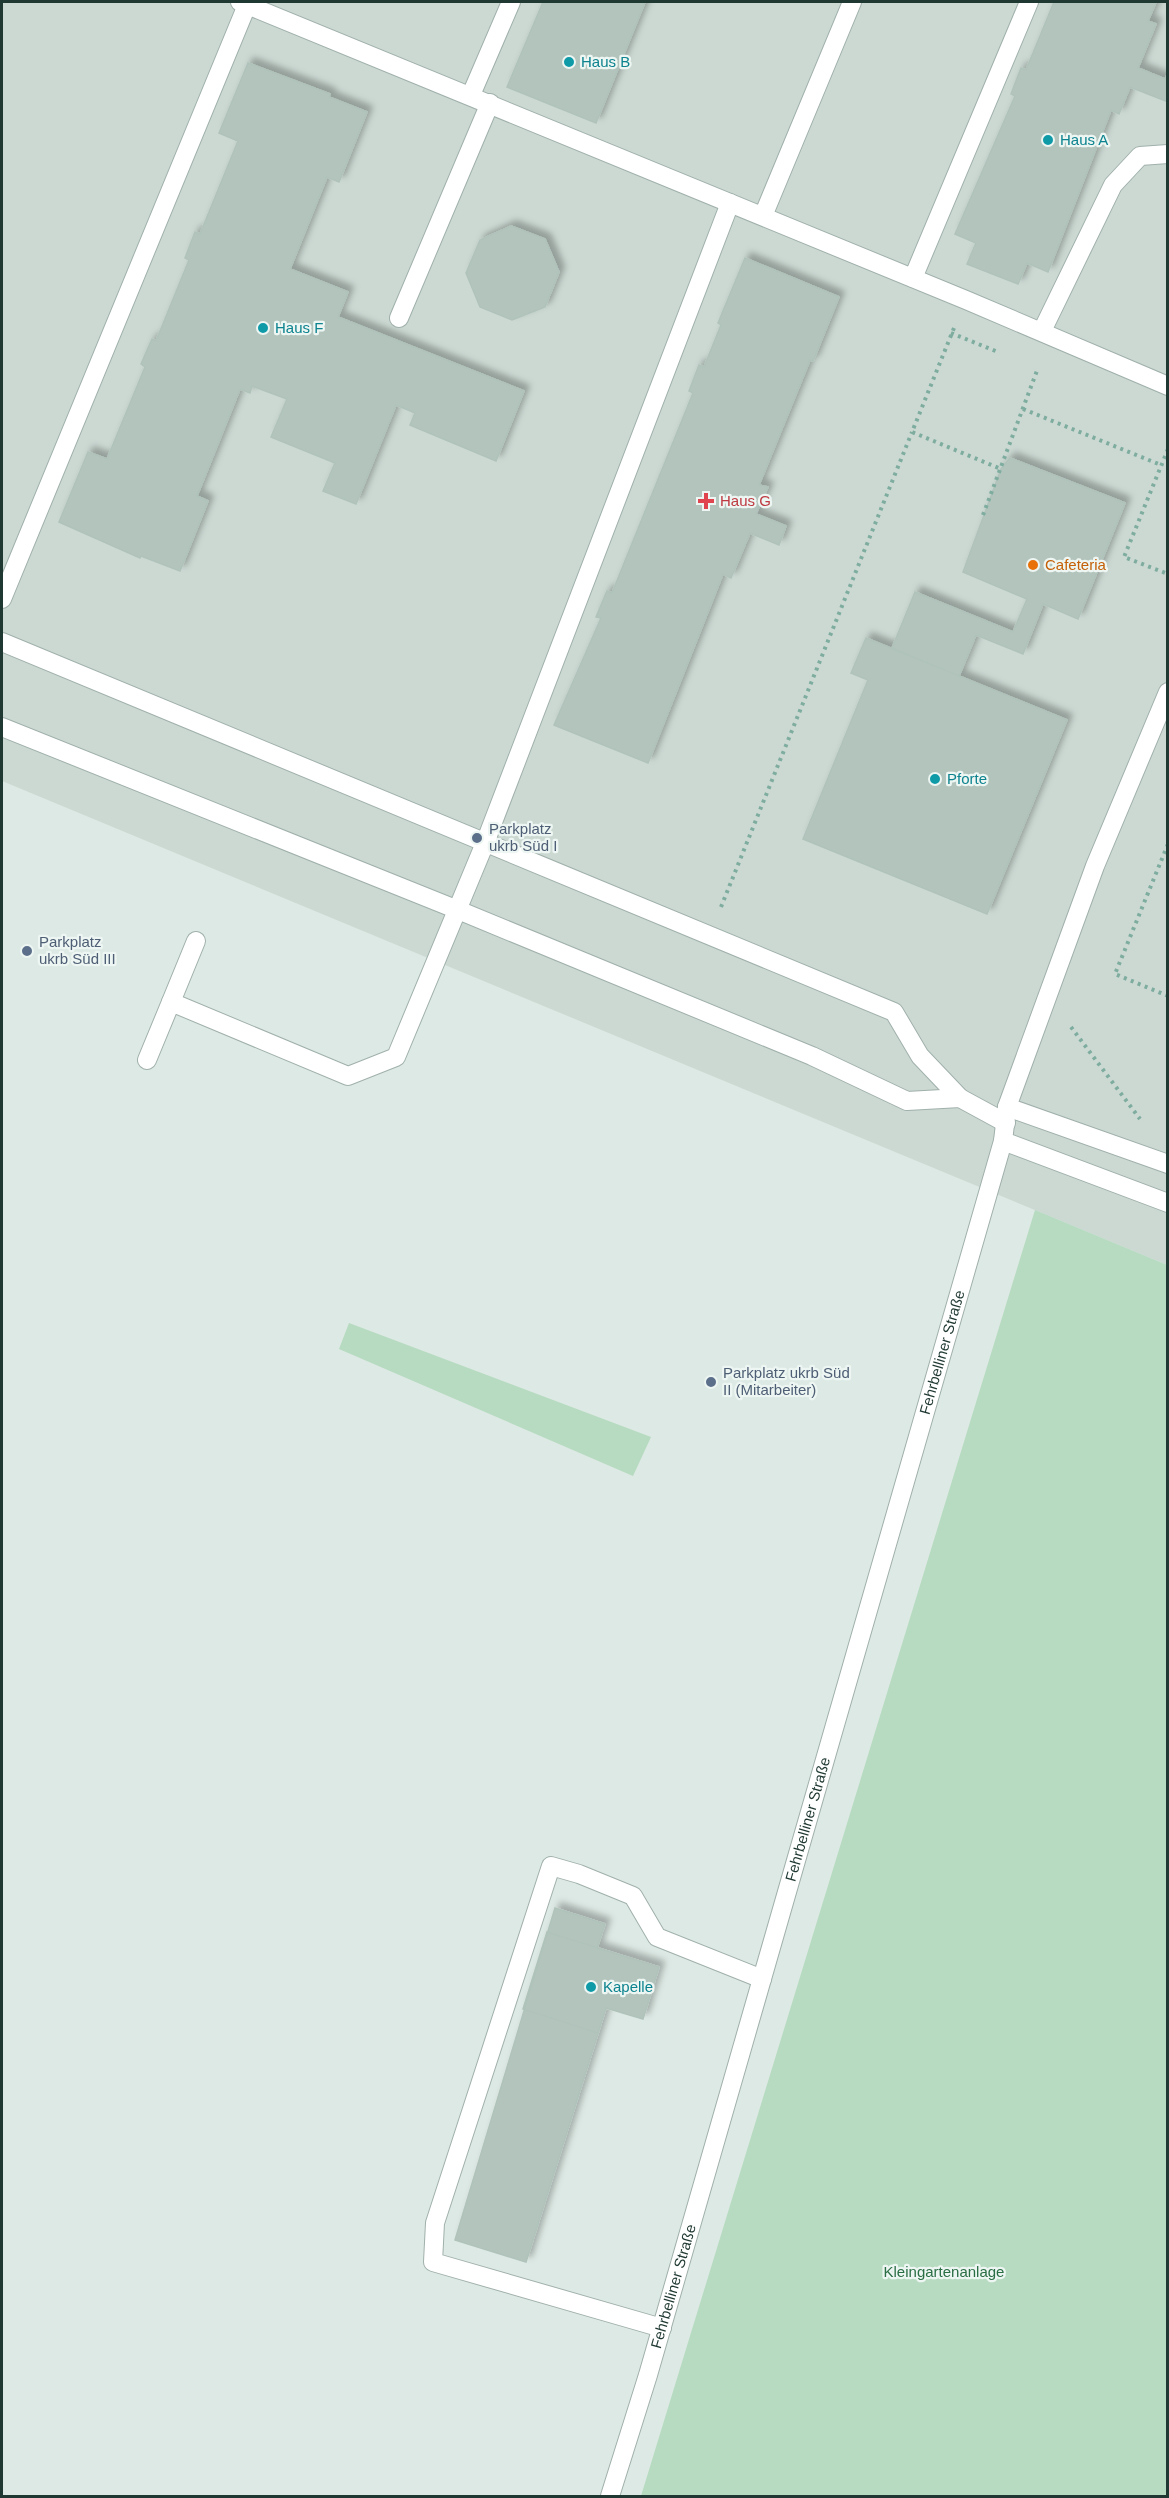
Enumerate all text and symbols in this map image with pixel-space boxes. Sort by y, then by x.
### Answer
place label: Haus B [581,53,630,70]
marker: Haus B [562,55,576,69]
place label: Haus A [1060,131,1108,148]
marker: Haus A [1041,133,1055,147]
place label: Haus F [275,319,323,336]
marker: Haus F [256,321,270,335]
marker: Haus G [697,492,715,510]
place label: Haus G [720,492,771,509]
place label: Cafeteria [1045,556,1107,573]
marker: Cafeteria [1026,558,1040,572]
place label: Pforte [947,770,987,787]
marker: Pforte [928,772,942,786]
place label: Parkplatz ukrb Süd I [489,820,557,854]
marker: Parkplatz ukrb Süd I [470,831,484,845]
place label: Parkplatz ukrb Süd III [39,933,116,967]
marker: Parkplatz ukrb Süd III [20,944,34,958]
street label: Fehrbelliner Straße [916,1288,968,1416]
place label: Parkplatz ukrb Süd II (Mitarbeiter) [723,1364,850,1398]
marker: Parkplatz ukrb Süd II (Mitarbeiter) [704,1375,718,1389]
street label: Fehrbelliner Straße [781,1755,833,1883]
place label: Kapelle [603,1978,653,1995]
marker: Kapelle [584,1980,598,1994]
street label: Fehrbelliner Straße [647,2222,699,2350]
park label: Kleingartenanlage [884,2263,1004,2280]

